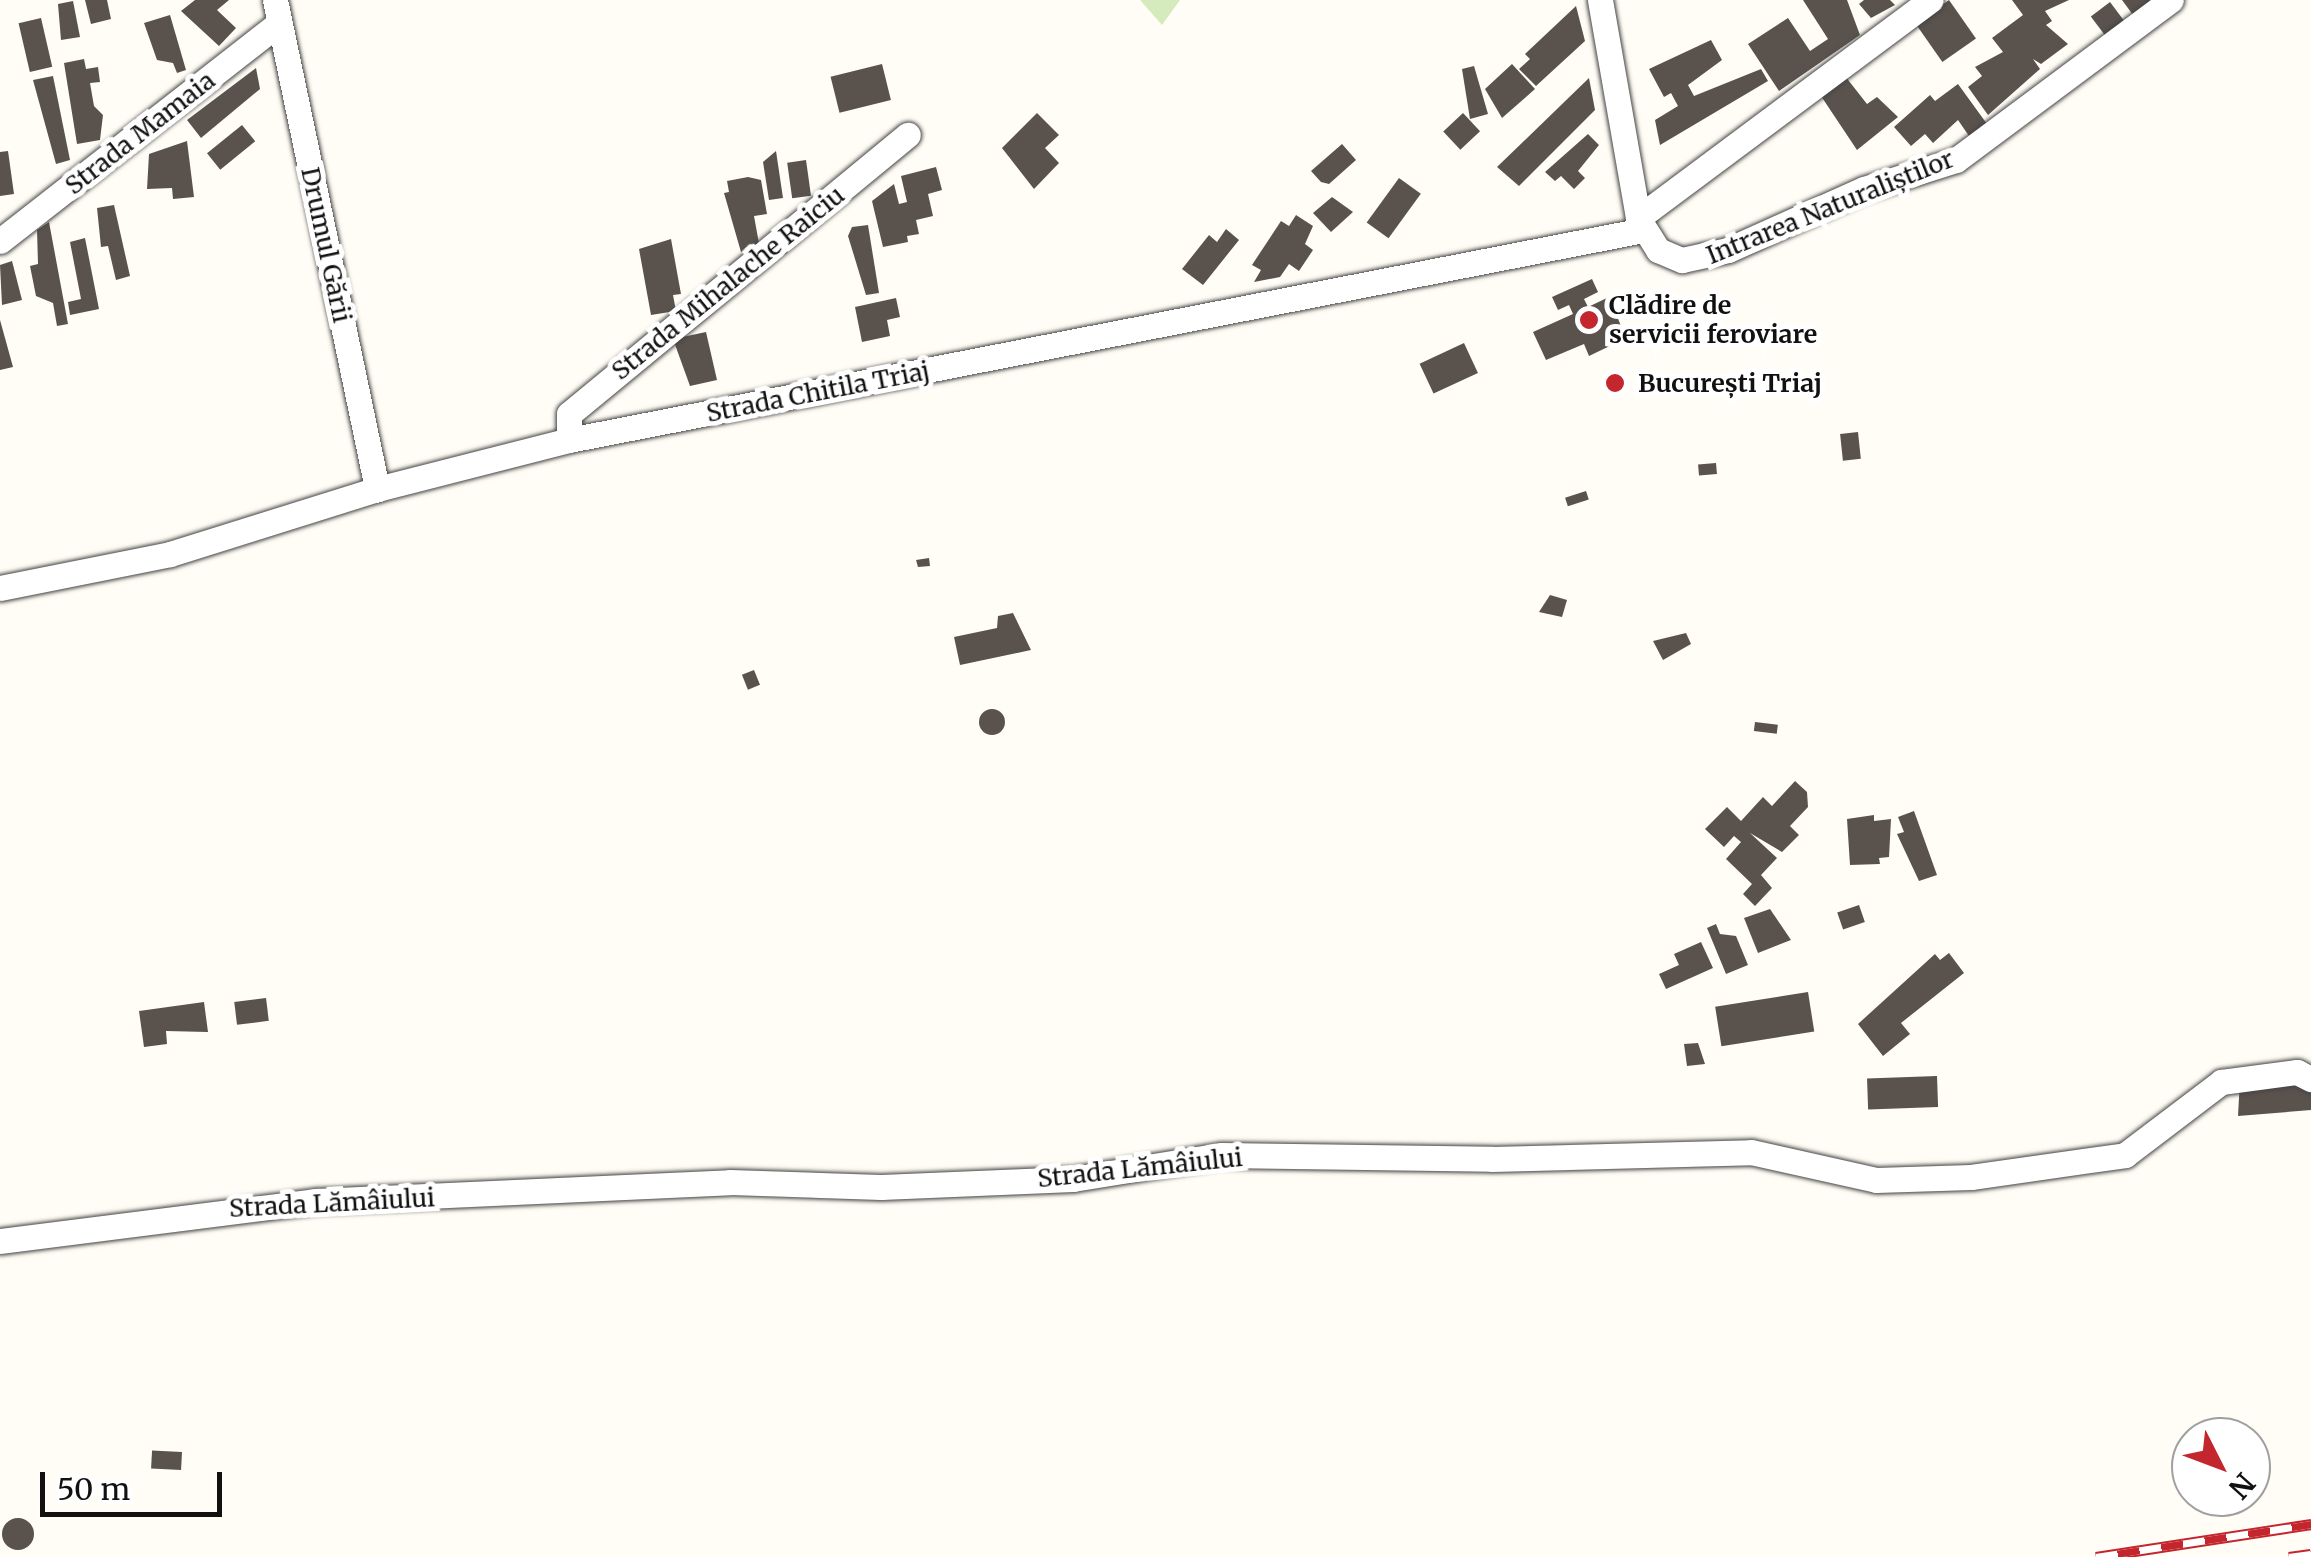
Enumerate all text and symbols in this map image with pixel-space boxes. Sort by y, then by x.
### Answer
street label: Strada Mamaia [59,65,221,201]
street label: Intrarea Naturaliștilor [1702,144,1958,270]
street label: Drumul Gării [295,165,357,325]
street label: Strada Mihalache Raiciu [606,180,850,386]
place label: Clădire de servicii feroviare [1609,291,1817,350]
marker: Clădire de servicii feroviare [1578,309,1600,331]
street label: Strada Chitila Triaj [704,356,932,428]
place label: București Triaj [1638,368,1822,398]
marker: București Triaj [1602,370,1628,396]
street label: Strada Lămâiului [1036,1142,1244,1194]
street label: Strada Lămâiului [228,1183,436,1223]
north arrow [2171,1417,2271,1517]
scale bar [45,1452,228,1514]
text: N [2221,1465,2263,1506]
text: 50 m [57,1470,130,1508]

